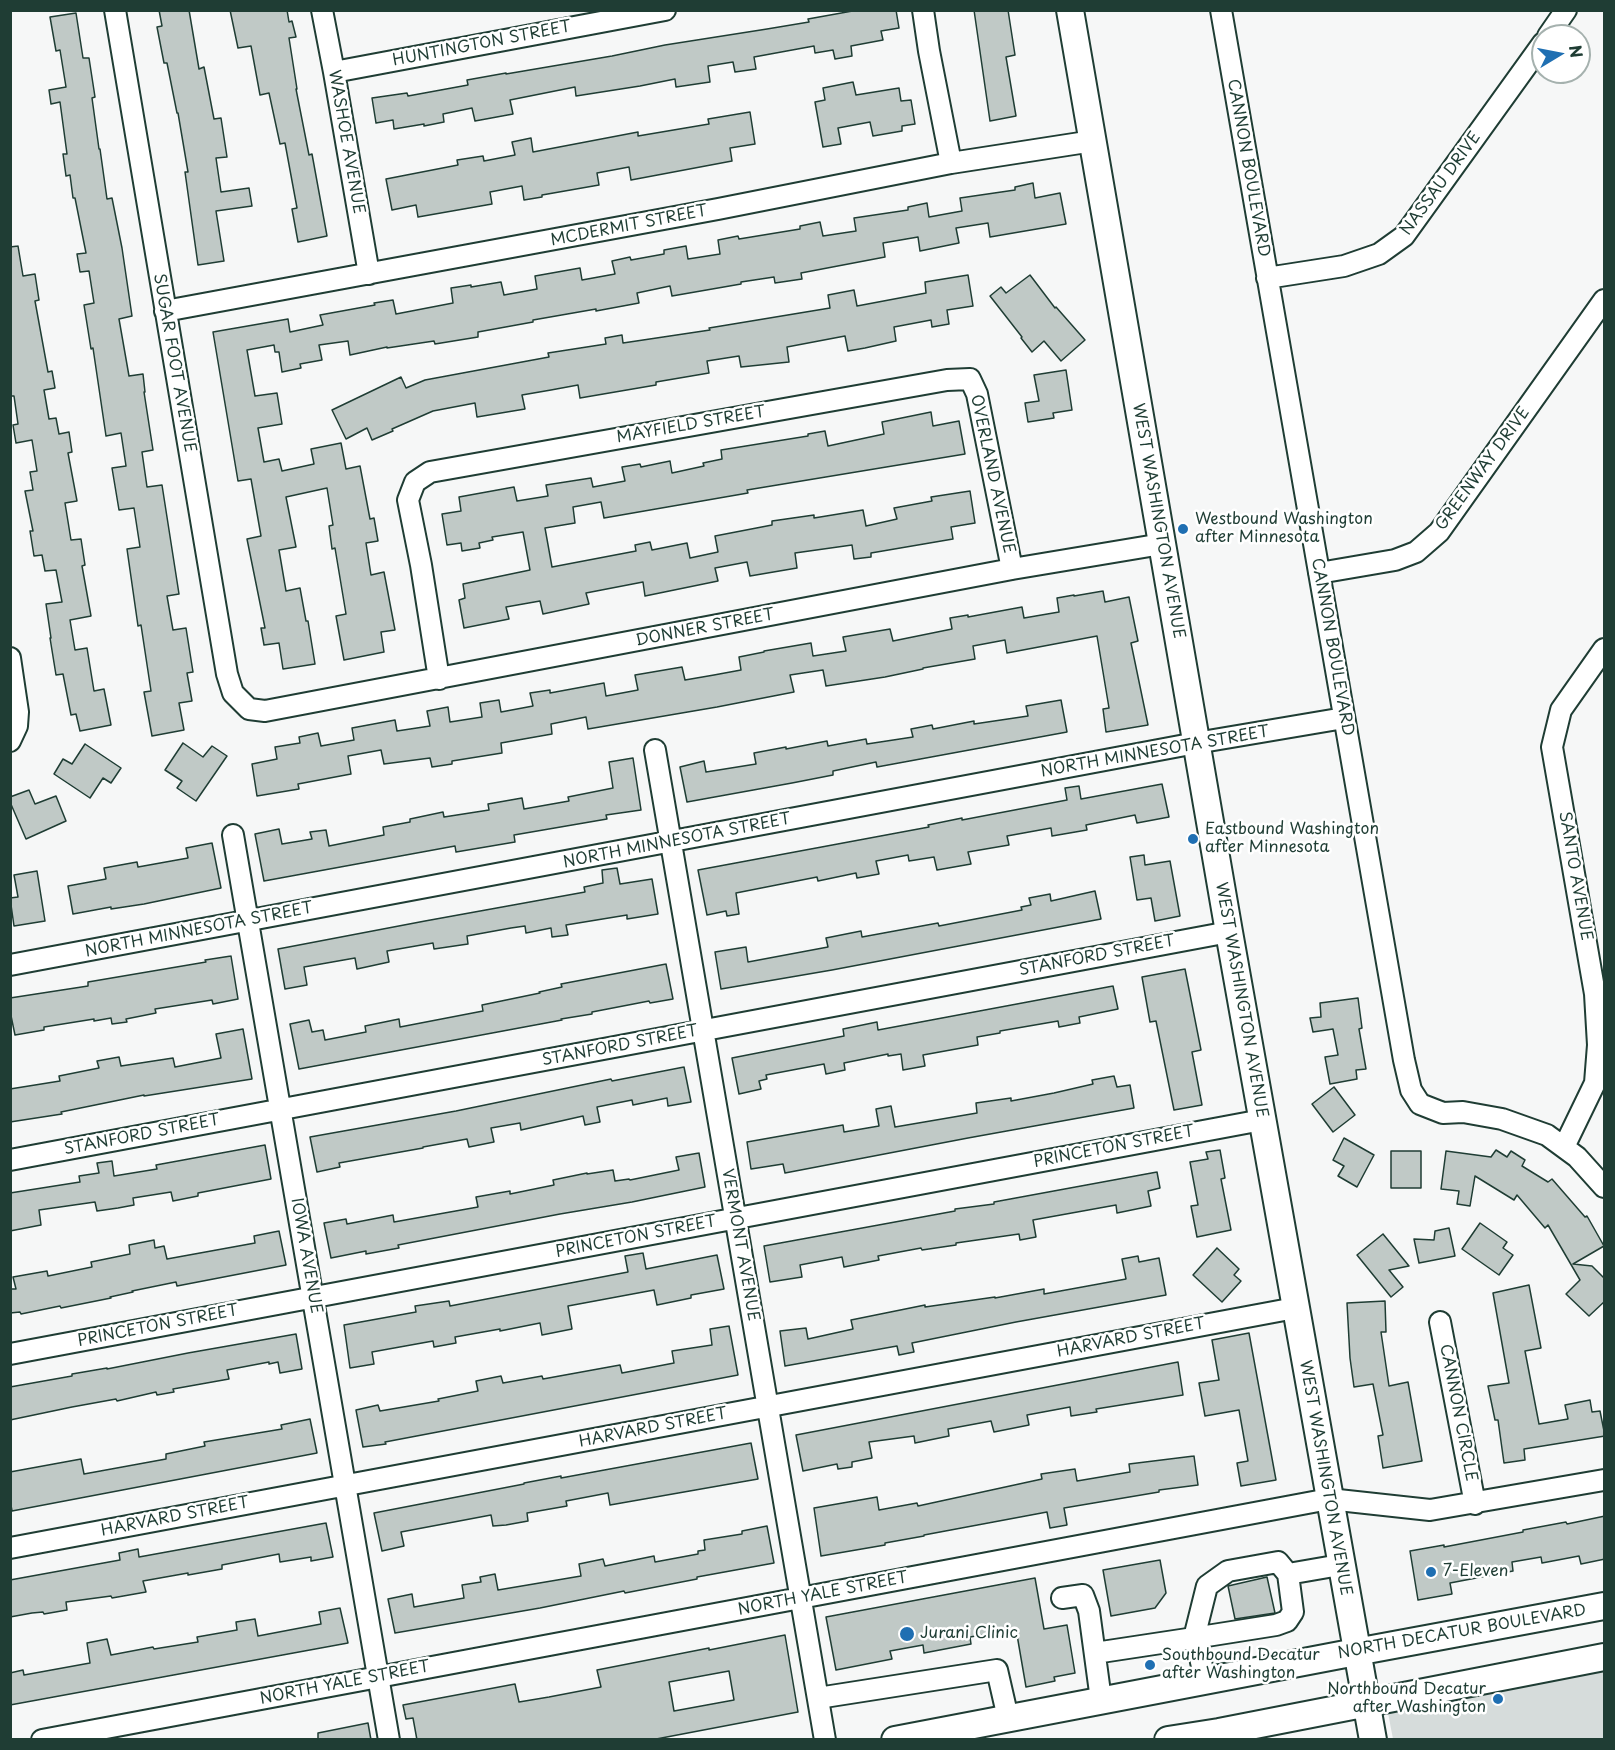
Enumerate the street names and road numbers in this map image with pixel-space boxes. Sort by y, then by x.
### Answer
street label: HUNTINGTON STREET [391,17,573,71]
street label: WASHOE AVENUE [324,68,368,216]
street label: CANNON BOULEVARD [1223,78,1273,258]
street label: NASSAU DRIVE [1397,128,1485,240]
street label: MCDERMIT STREET [549,201,709,251]
street label: SUGAR FOOT AVENUE [149,272,199,454]
street label: OVERLAND AVENUE [966,393,1018,555]
street label: MAYFIELD STREET [615,402,767,448]
street label: WEST WASHINGTON AVENUE [1128,402,1188,640]
street label: GREENWAY DRIVE [1432,404,1534,534]
street label: CANNON BOULEVARD [1307,557,1357,737]
street label: DONNER STREET [634,605,776,651]
street label: NORTH MINNESOTA STREET [1039,722,1271,782]
street label: NORTH MINNESOTA STREET [561,809,793,873]
street label: SANTO AVENUE [1554,810,1596,942]
street label: WEST WASHINGTON AVENUE [1211,881,1271,1119]
street label: NORTH MINNESOTA STREET [83,898,315,962]
street label: STANFORD STREET [1017,931,1177,981]
street label: STANFORD STREET [540,1021,700,1071]
street label: STANFORD STREET [62,1110,222,1160]
street label: PRINCETON STREET [1032,1122,1196,1172]
street label: VERMONT AVENUE [717,1167,763,1323]
street label: IOWA AVENUE [286,1197,326,1315]
street label: PRINCETON STREET [554,1212,718,1262]
street label: PRINCETON STREET [76,1301,240,1351]
street label: HARVARD STREET [1055,1314,1207,1362]
street label: CANNON CIRCLE [1435,1342,1481,1484]
street label: WEST WASHINGTON AVENUE [1295,1359,1355,1597]
street label: HARVARD STREET [577,1404,729,1452]
street label: HARVARD STREET [99,1493,251,1541]
street label: NORTH YALE STREET [736,1568,910,1620]
street label: NORTH DECATUR BOULEVARD [1336,1601,1588,1663]
street label: NORTH YALE STREET [258,1657,432,1709]

